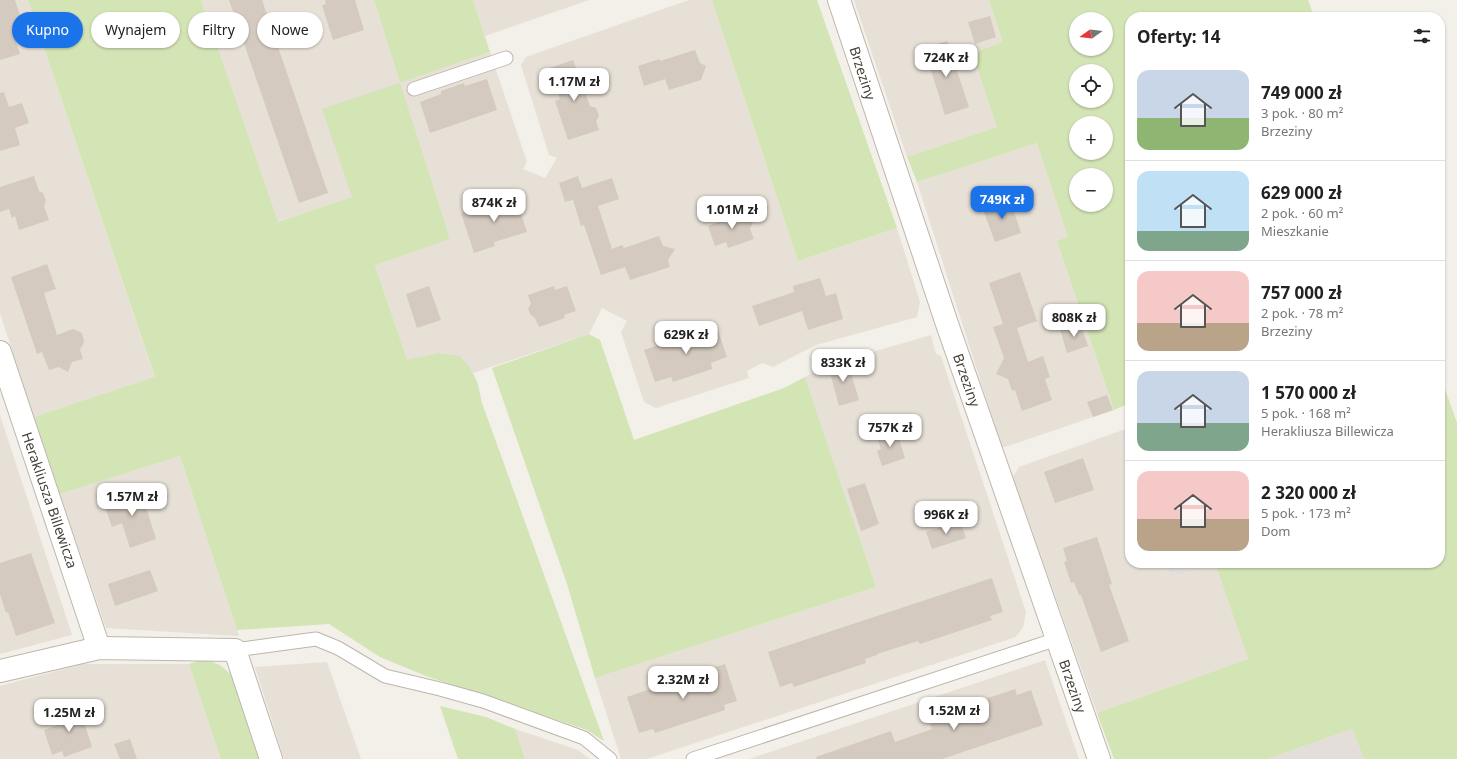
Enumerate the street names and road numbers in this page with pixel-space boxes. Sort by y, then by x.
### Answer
street label: Brzeziny [845,44,881,103]
street label: Brzeziny [949,351,985,410]
street label: Herakliusza Billewicza [18,429,82,571]
street label: Brzeziny [1055,657,1091,716]

